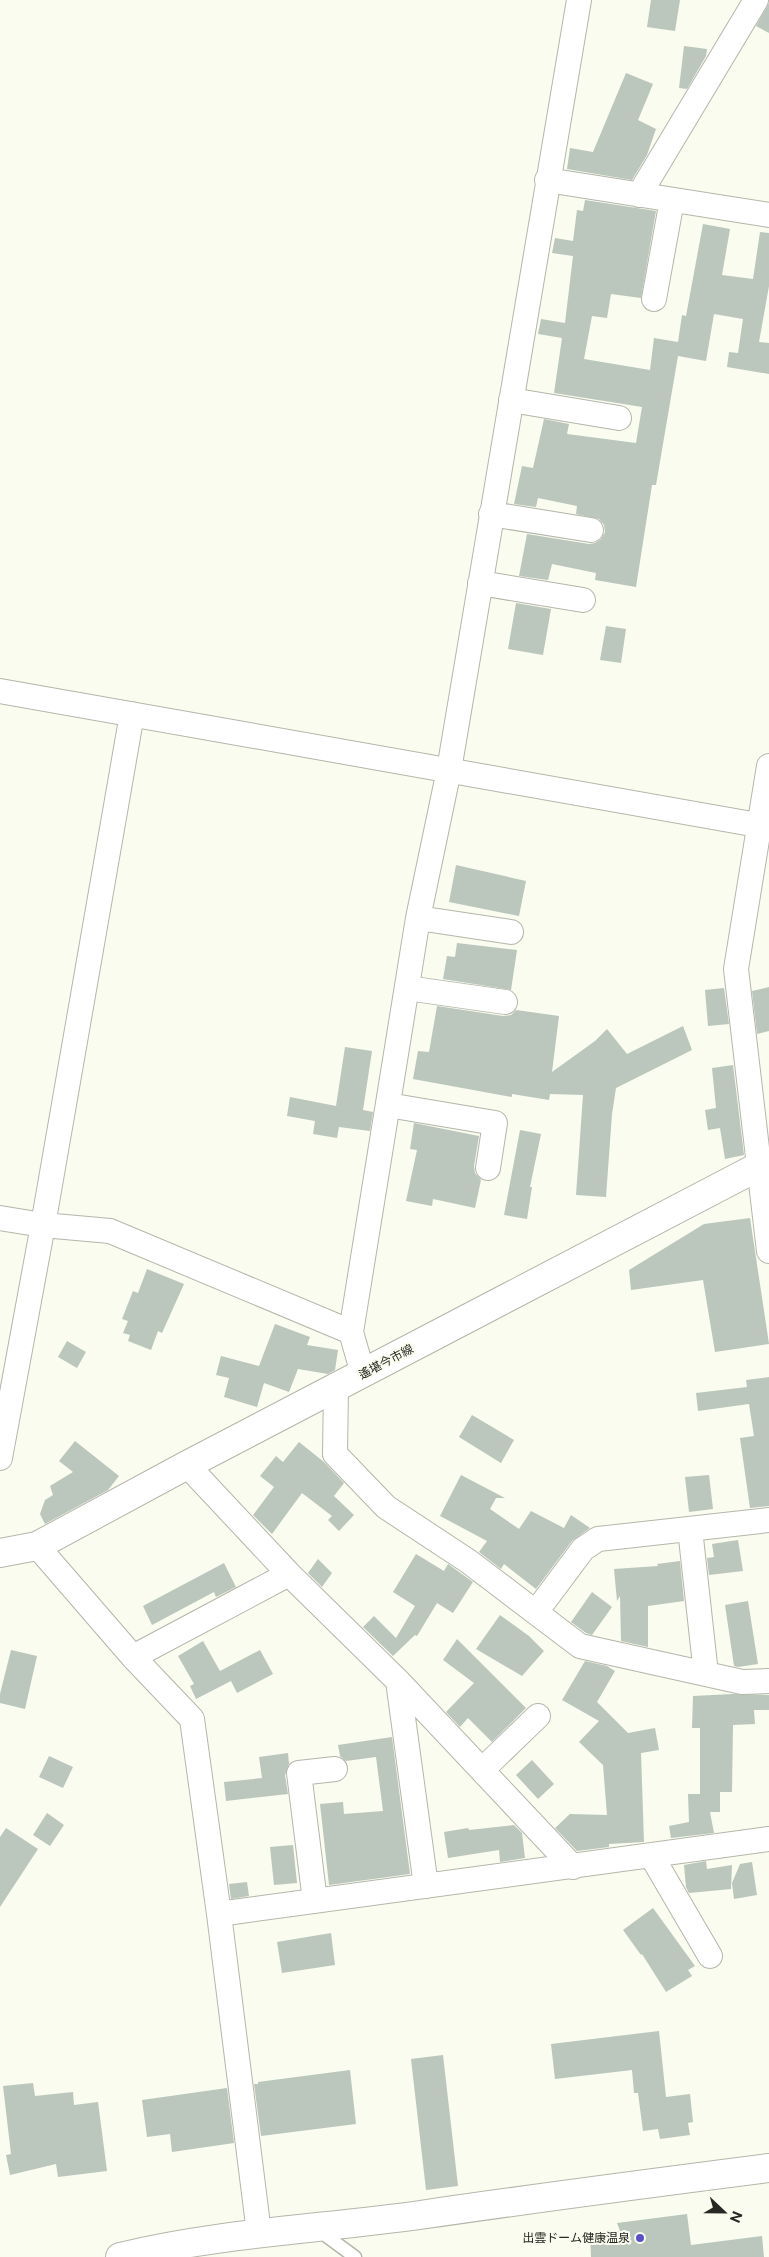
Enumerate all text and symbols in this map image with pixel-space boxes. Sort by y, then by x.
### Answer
street label: 遙堪今市線 [356,1342,416,1382]
north arrow [699,2187,749,2237]
text: N [727,2209,746,2225]
place label: 出雲ドーム健康温泉 [522,2231,630,2245]
marker: 出雲ドーム健康温泉 [634,2232,646,2244]

